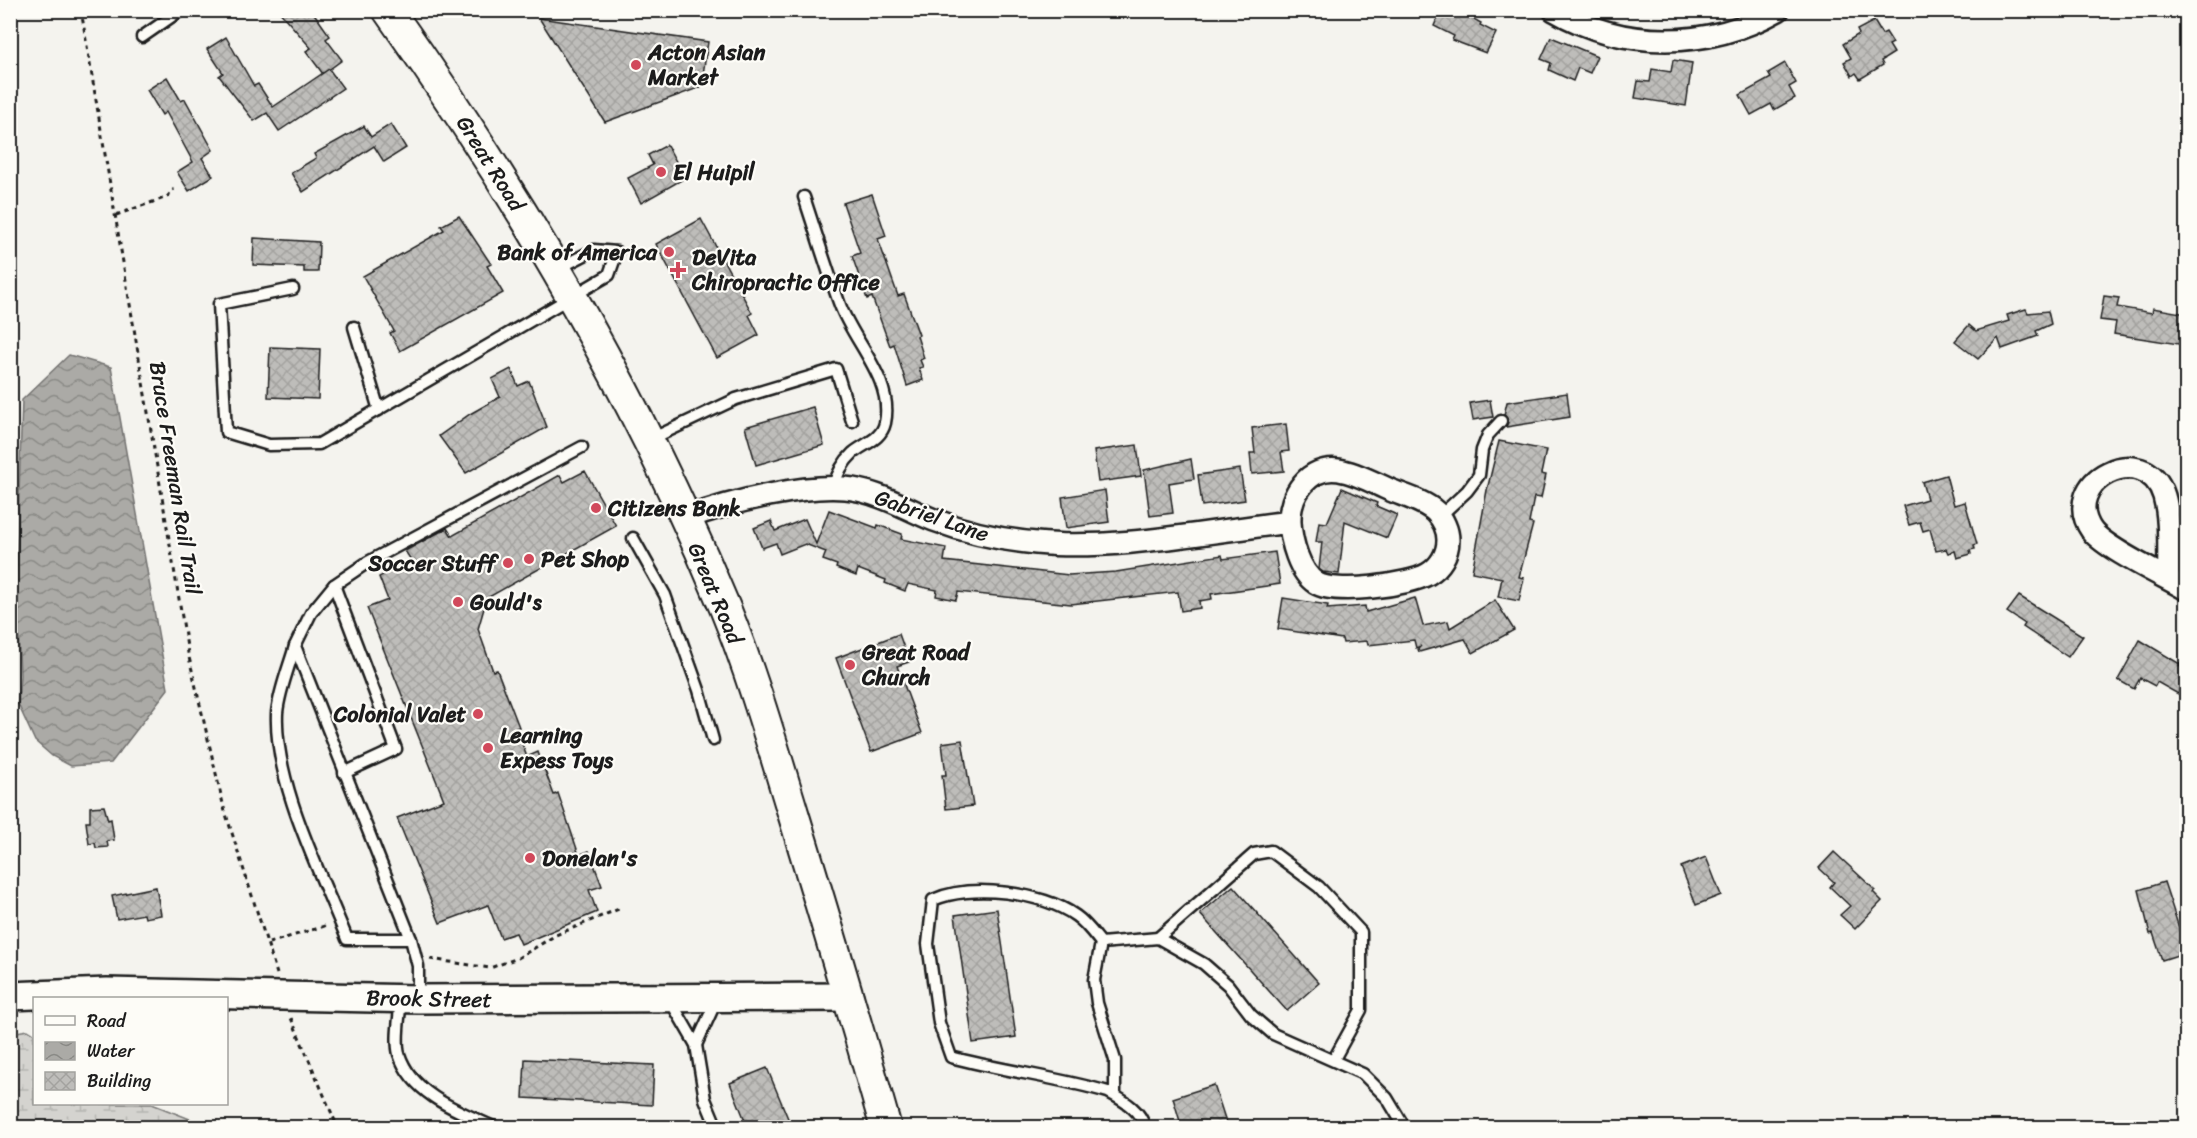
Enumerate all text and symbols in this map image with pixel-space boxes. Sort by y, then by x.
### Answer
place label: Acton Asian Market [647,33,765,97]
marker: Acton Asian Market [629,58,643,72]
street label: Great Road [446,107,536,220]
place label: El Huipil [673,153,755,192]
marker: El Huipil [654,165,668,179]
place label: Bank of America [497,233,658,272]
place label: DeVita Chiropractic Office [691,238,881,302]
marker: Bank of America [662,245,676,259]
marker: DeVita Chiropractic Office [669,261,687,279]
street label: Bruce Freeman Rail Trail [138,359,213,598]
street label: Gabriel Lane [869,478,994,553]
place label: Citizens Bank [607,489,741,528]
marker: Citizens Bank [589,501,603,515]
street label: Great Road [677,536,755,651]
place label: Pet Shop [541,540,630,579]
place label: Soccer Stuff [367,544,499,583]
marker: Pet Shop [522,552,536,566]
marker: Soccer Stuff [501,556,515,570]
place label: Gould's [469,583,543,622]
marker: Gould's [451,595,465,609]
place label: Great Road Church [861,633,972,697]
marker: Great Road Church [843,658,857,672]
place label: Colonial Valet [333,695,466,734]
marker: Colonial Valet [471,707,485,721]
place label: Learning Expess Toys [500,716,614,780]
marker: Learning Expess Toys [481,741,495,755]
place label: Donelan's [542,839,638,878]
marker: Donelan's [523,851,537,865]
street label: Brook Street [366,978,493,1019]
legend [33,997,228,1105]
text: Road [87,1005,127,1037]
text: Water [87,1035,136,1067]
text: Building [87,1065,151,1097]

